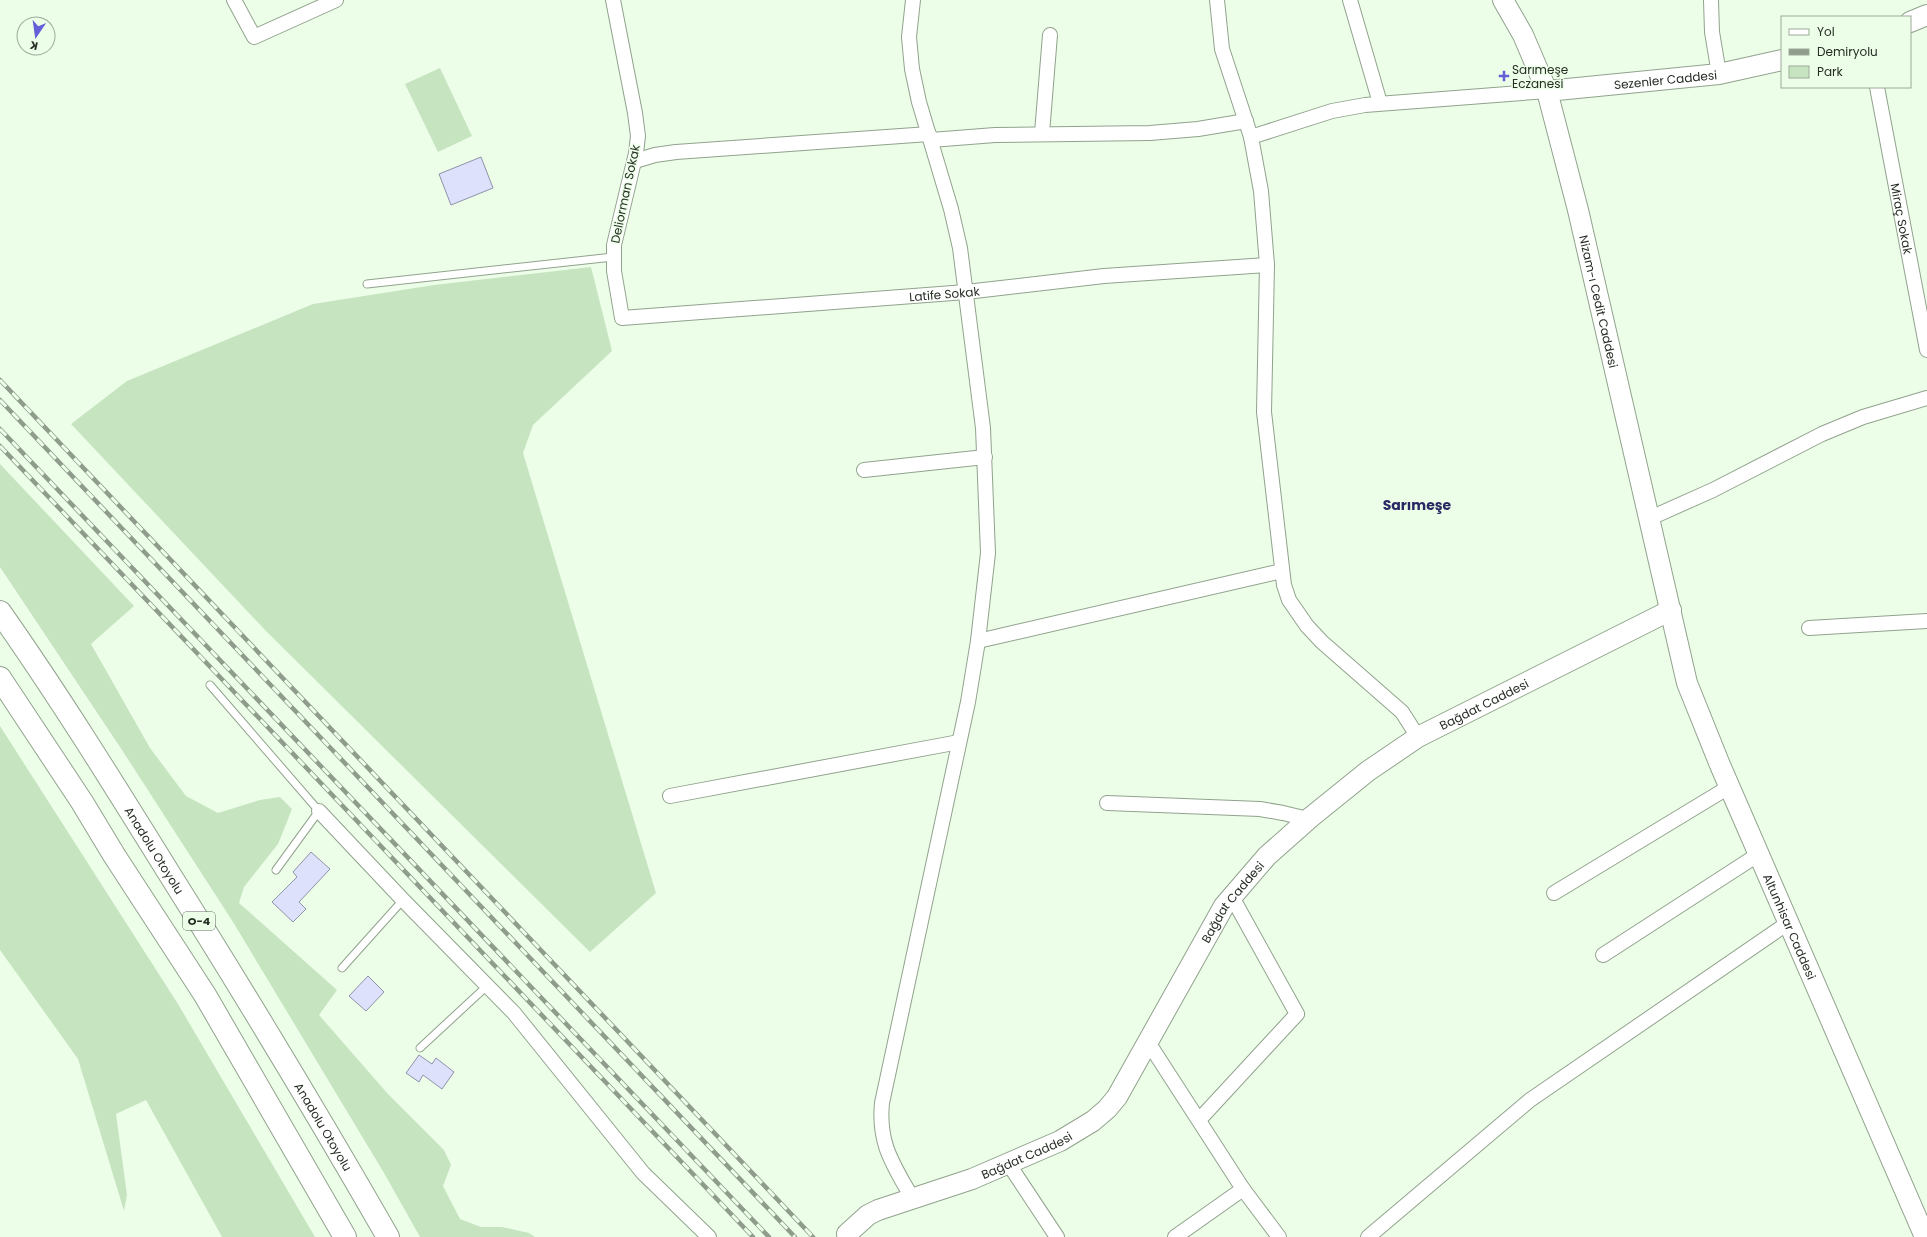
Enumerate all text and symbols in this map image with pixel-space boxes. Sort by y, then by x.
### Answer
north arrow [16,16,56,56]
legend [1781,16,1911,88]
text: Yol [1817,23,1835,40]
text: K [28,37,39,54]
text: Demiryolu [1817,43,1878,60]
place label: Sarımeşe Eczanesi [1512,61,1568,92]
text: Park [1817,63,1844,80]
street label: Sezenler Caddesi [1613,66,1718,93]
marker: Sarımeşe Eczanesi [1499,71,1509,81]
street label: Deliorman Sokak [606,142,644,245]
street label: Miraç Sokak [1887,182,1917,256]
street label: Nizam-ı Cedit Caddesi [1576,233,1623,370]
street label: Latife Sokak [909,282,981,305]
district label: Sarımeşe [1383,495,1452,515]
street label: Bağdat Caddesi [1436,674,1531,733]
street label: Anadolu Otoyolu [121,803,188,897]
street label: Bağdat Caddesi [1197,857,1268,946]
street label: Altunhisar Caddesi [1760,871,1821,982]
road number: O-4 [183,912,215,930]
street label: Anadolu Otoyolu [291,1079,356,1174]
street label: Bağdat Caddesi [978,1127,1075,1183]

